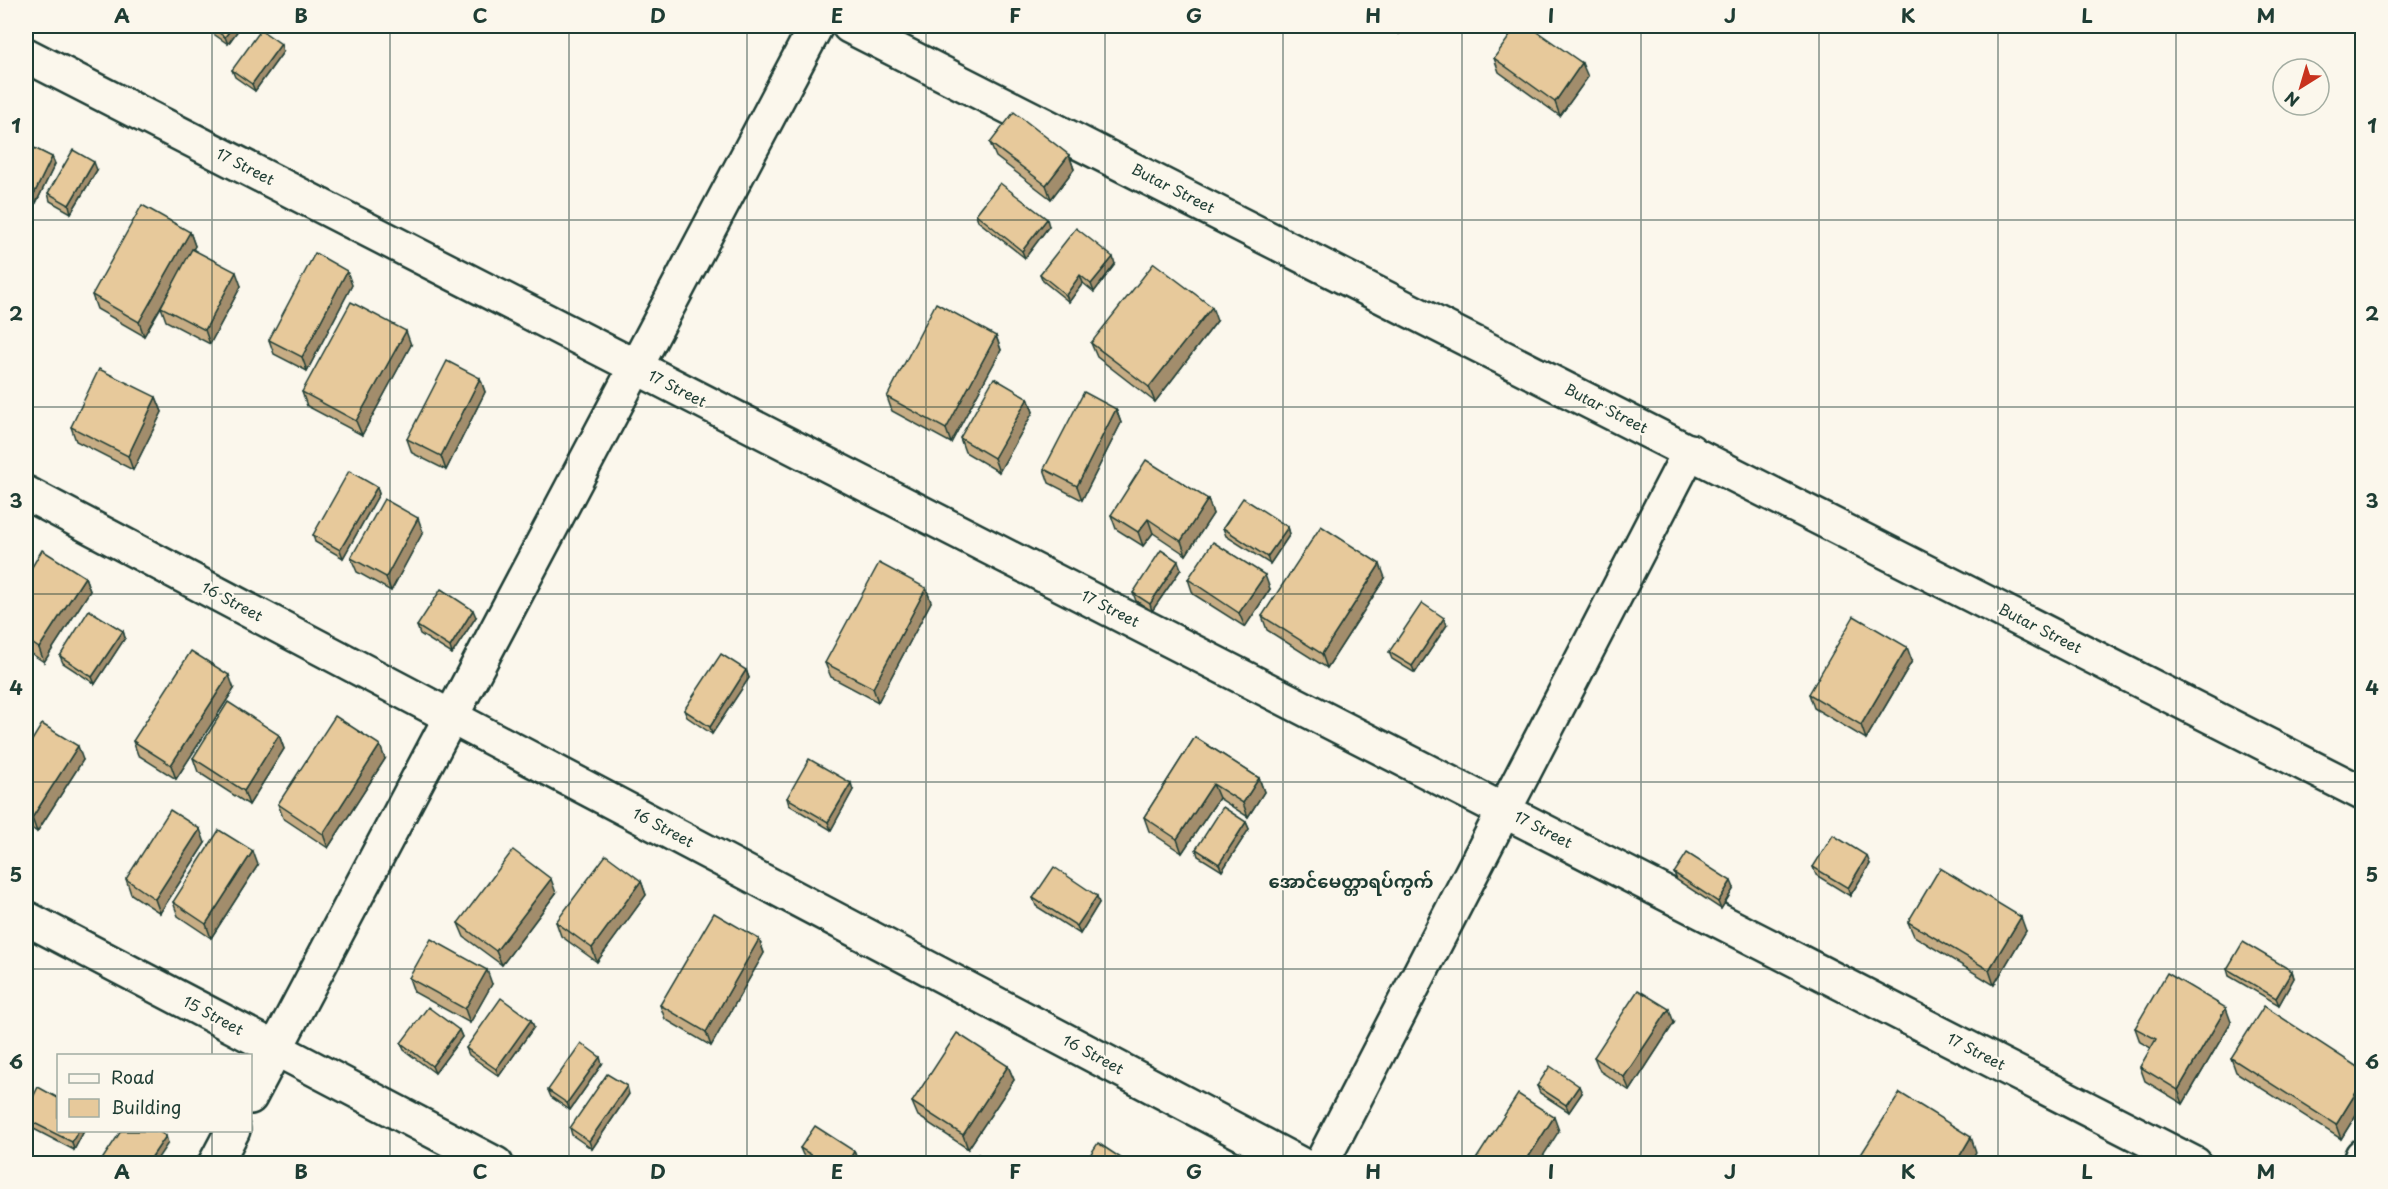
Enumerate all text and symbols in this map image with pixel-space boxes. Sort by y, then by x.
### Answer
text: A [114,0,130,30]
text: B [294,0,308,30]
text: C [472,0,488,30]
text: D [650,0,666,30]
text: E [831,0,843,30]
text: F [1009,0,1021,30]
text: G [1186,0,1202,30]
text: H [1365,0,1381,30]
text: I [1548,0,1554,30]
text: J [1724,0,1736,30]
text: K [1901,0,1916,30]
text: L [2081,0,2093,30]
text: M [2257,0,2275,30]
north arrow [2271,57,2331,117]
text: N [2279,86,2304,113]
text: 1 [11,110,21,140]
text: 1 [2367,110,2377,140]
street label: 17 Street [212,141,279,190]
street label: Butar Street [1128,157,1219,219]
text: 2 [9,298,23,328]
text: 2 [2365,298,2379,328]
street label: 17 Street [644,363,711,412]
street label: Butar Street [1561,377,1652,439]
text: 3 [9,485,23,515]
text: 3 [2365,485,2379,515]
street label: 16 Street [198,575,267,626]
street label: 17 Street [1077,583,1144,632]
street label: Butar Street [1995,597,2086,659]
text: 4 [9,672,23,702]
text: 4 [2365,672,2379,702]
street label: 16 Street [629,801,698,852]
street label: 17 Street [1510,804,1577,853]
text: 5 [10,859,22,889]
text: 5 [2366,859,2378,889]
district label: အောင်မေတ္တာရပ်ကွက် [1268,867,1434,896]
street label: 15 Street [179,989,248,1040]
street label: 17 Street [1943,1026,2010,1075]
street label: 16 Street [1059,1028,1128,1079]
text: 6 [9,1046,23,1076]
text: 6 [2365,1046,2379,1076]
legend [57,1054,252,1132]
text: Road [111,1063,155,1090]
text: Building [111,1093,181,1120]
text: A [114,1156,130,1186]
text: B [294,1156,308,1186]
text: C [472,1156,488,1186]
text: D [650,1156,666,1186]
text: E [831,1156,843,1186]
text: F [1009,1156,1021,1186]
text: G [1186,1156,1202,1186]
text: H [1365,1156,1381,1186]
text: I [1548,1156,1554,1186]
text: J [1724,1156,1736,1186]
text: K [1901,1156,1916,1186]
text: L [2081,1156,2093,1186]
text: M [2257,1156,2275,1186]

